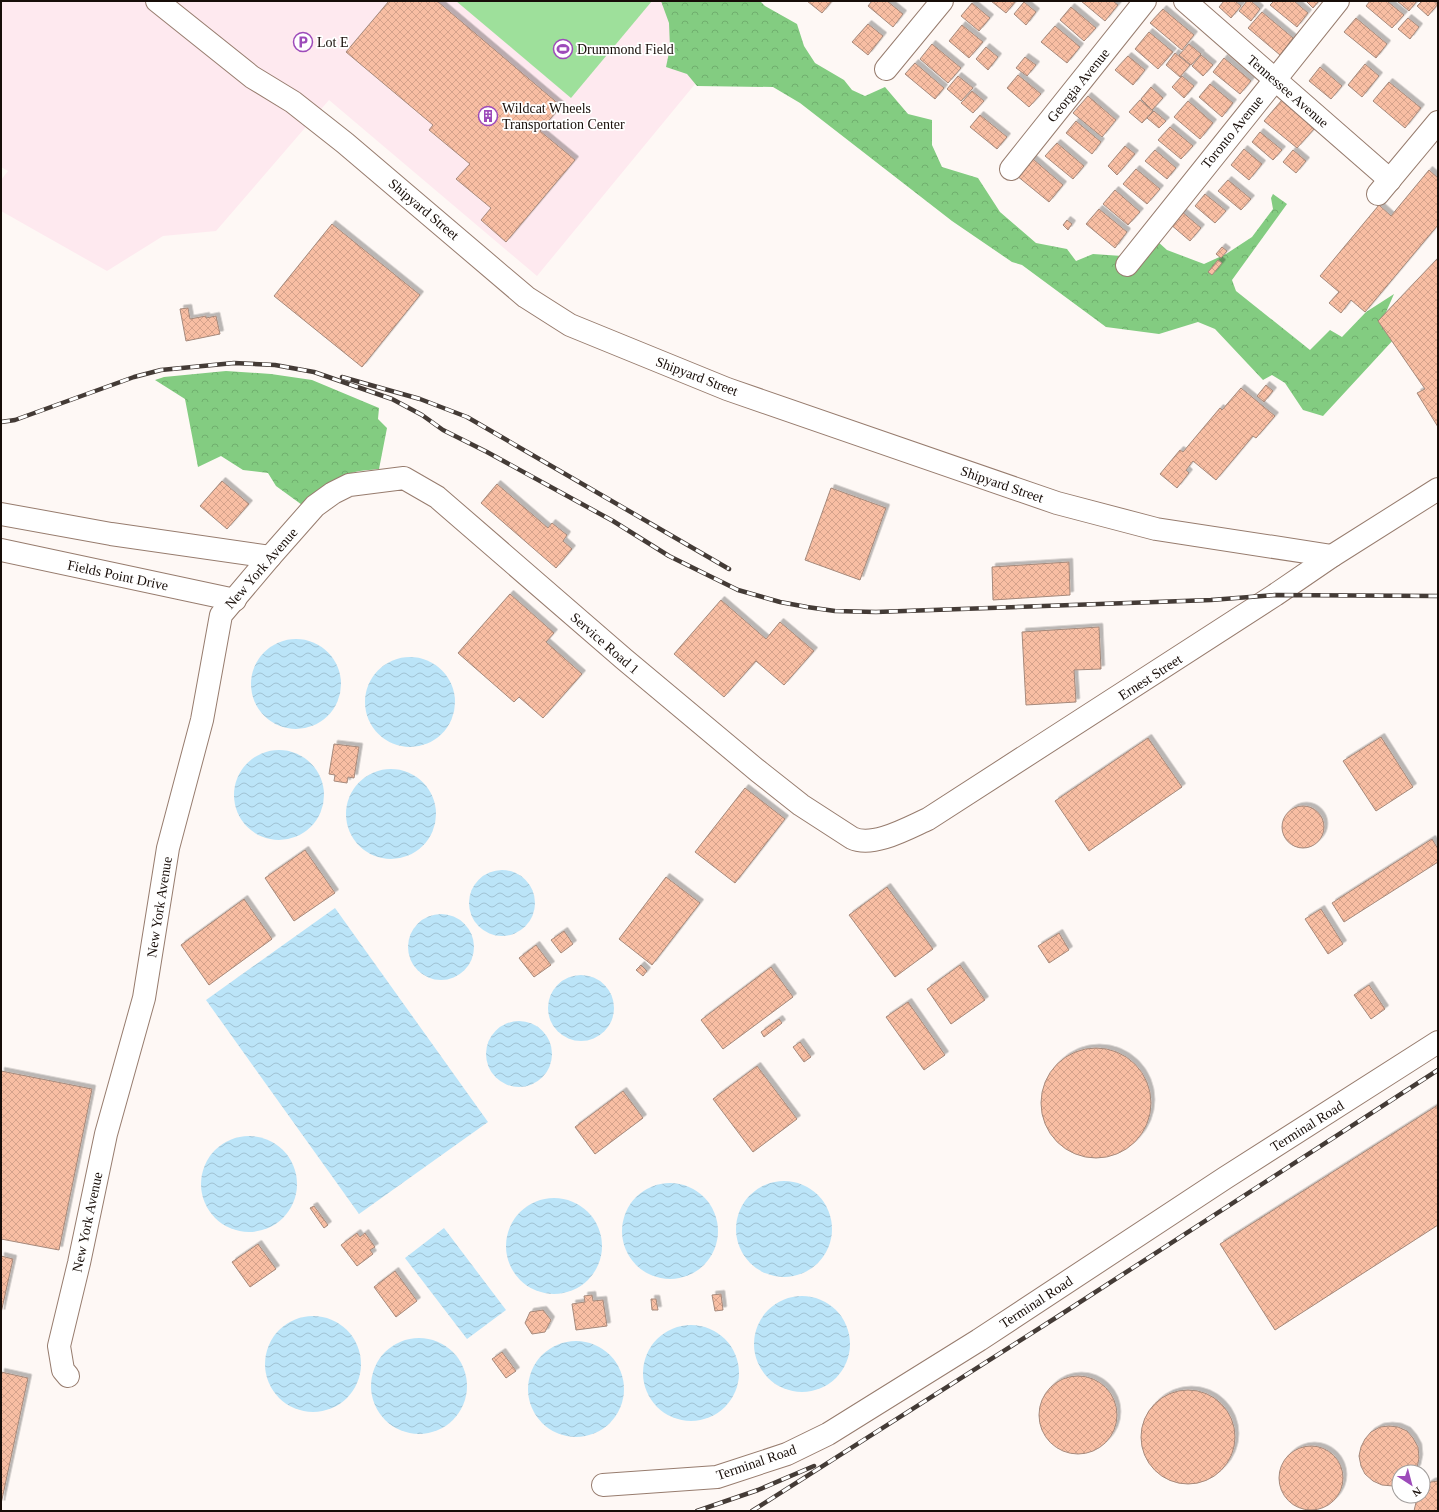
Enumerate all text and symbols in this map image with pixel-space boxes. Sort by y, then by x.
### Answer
parking icon: Lot E [292,31,314,53]
place label: Lot E [317,35,349,50]
sports icon: Drummond Field [552,38,574,60]
place label: Drummond Field [577,42,674,57]
street label: Georgia Avenue [1044,46,1113,125]
street label: Tennessee Avenue [1244,52,1331,131]
street label: Toronto Avenue [1198,93,1266,172]
place label: Wildcat Wheels Transportation Center [502,101,625,132]
building icon: Wildcat Wheels Transportation Center [477,105,499,127]
street label: Shipyard Street [386,176,462,243]
street label: Shipyard Street [654,354,740,399]
street label: Shipyard Street [958,463,1045,506]
street label: New York Avenue [222,525,301,612]
street label: Fields Point Drive [66,557,170,593]
street label: Service Road 1 [567,610,642,677]
street label: Ernest Street [1116,651,1185,703]
street label: New York Avenue [144,856,175,959]
street label: Terminal Road [1268,1098,1347,1155]
street label: New York Avenue [70,1171,105,1274]
street label: Terminal Road [997,1273,1075,1331]
street label: Terminal Road [714,1442,798,1483]
north arrow [1391,1464,1431,1504]
text: N [1410,1485,1424,1499]

